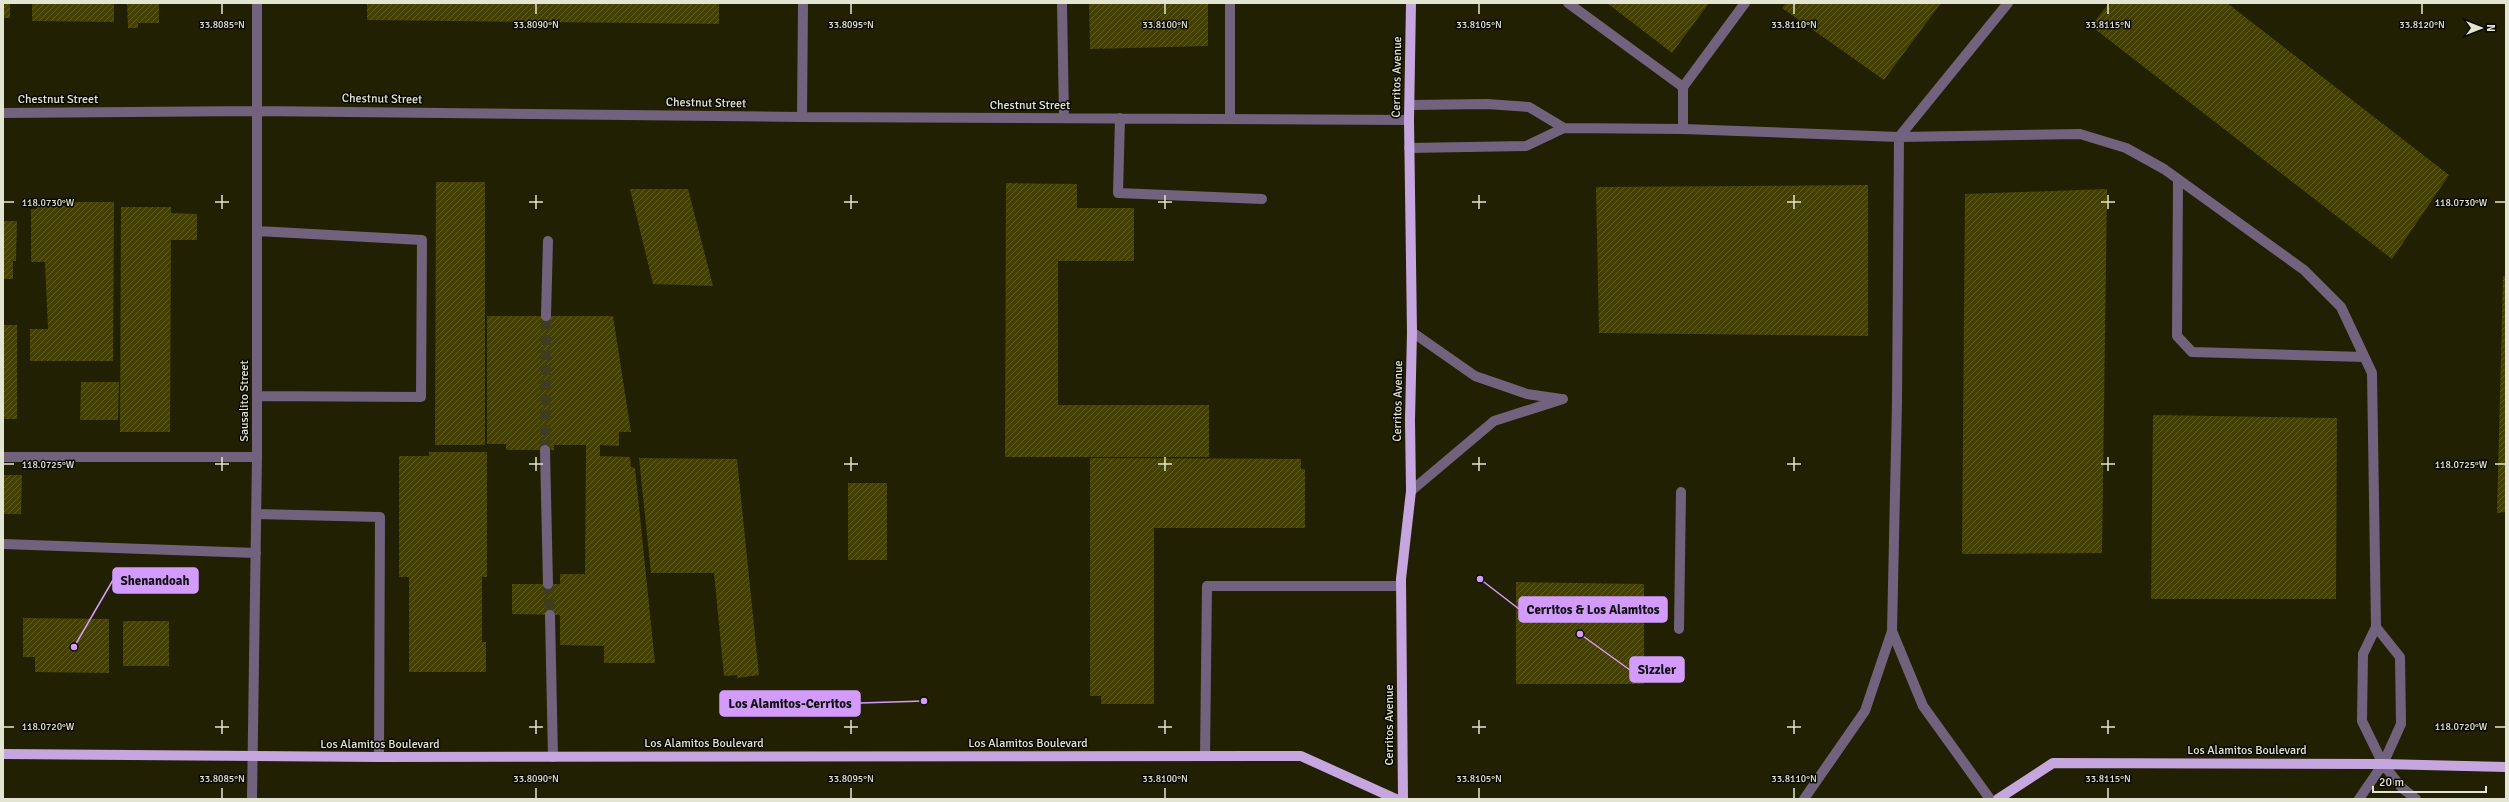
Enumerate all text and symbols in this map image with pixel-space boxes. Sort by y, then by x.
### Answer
north arrow [2461,8,2501,48]
text: 33.8085°N [199,19,245,31]
text: 33.8090°N [513,19,559,31]
text: 33.8095°N [828,19,874,31]
text: 33.8100°N [1142,19,1188,31]
text: 33.8105°N [1456,19,1502,31]
text: 33.8110°N [1771,19,1817,31]
text: 33.8115°N [2085,19,2131,31]
text: 33.8120°N [2399,19,2445,31]
text: N [2484,24,2497,32]
street label: Cerritos Avenue [1389,36,1405,118]
street label: Chestnut Street [342,91,422,107]
street label: Chestnut Street [18,92,98,107]
street label: Chestnut Street [666,95,746,111]
street label: Chestnut Street [990,98,1070,113]
text: 118.0730°W [22,197,75,209]
text: 118.0730°W [2435,197,2488,209]
street label: Sausalito Street [237,360,252,442]
street label: Cerritos Avenue [1390,360,1406,442]
text: 118.0725°W [22,459,75,471]
text: 118.0725°W [2435,459,2488,471]
callout: Shenandoah [113,568,198,593]
text: Shenandoah [120,573,190,589]
callout: Cerritos & Los Alamitos [1519,597,1667,622]
text: Cerritos & Los Alamitos [1527,602,1660,618]
callout: Sizzler [1630,657,1684,682]
text: Sizzler [1638,662,1677,678]
street label: Cerritos Avenue [1382,684,1397,766]
callout: Los Alamitos-Cerritos [720,691,860,716]
text: Los Alamitos-Cerritos [728,696,852,712]
text: 118.0720°W [22,721,75,733]
text: 118.0720°W [2435,721,2488,733]
street label: Los Alamitos Boulevard [644,736,764,751]
street label: Los Alamitos Boulevard [968,736,1088,751]
street label: Los Alamitos Boulevard [320,737,440,752]
street label: Los Alamitos Boulevard [2187,743,2307,758]
scale bar [2373,768,2486,794]
text: 33.8085°N [199,773,245,785]
text: 33.8090°N [513,773,559,785]
text: 33.8095°N [828,773,874,785]
text: 33.8100°N [1142,773,1188,785]
text: 33.8105°N [1456,773,1502,785]
text: 33.8110°N [1771,773,1817,785]
text: 33.8115°N [2085,773,2131,785]
text: 20 m [2379,775,2404,790]

